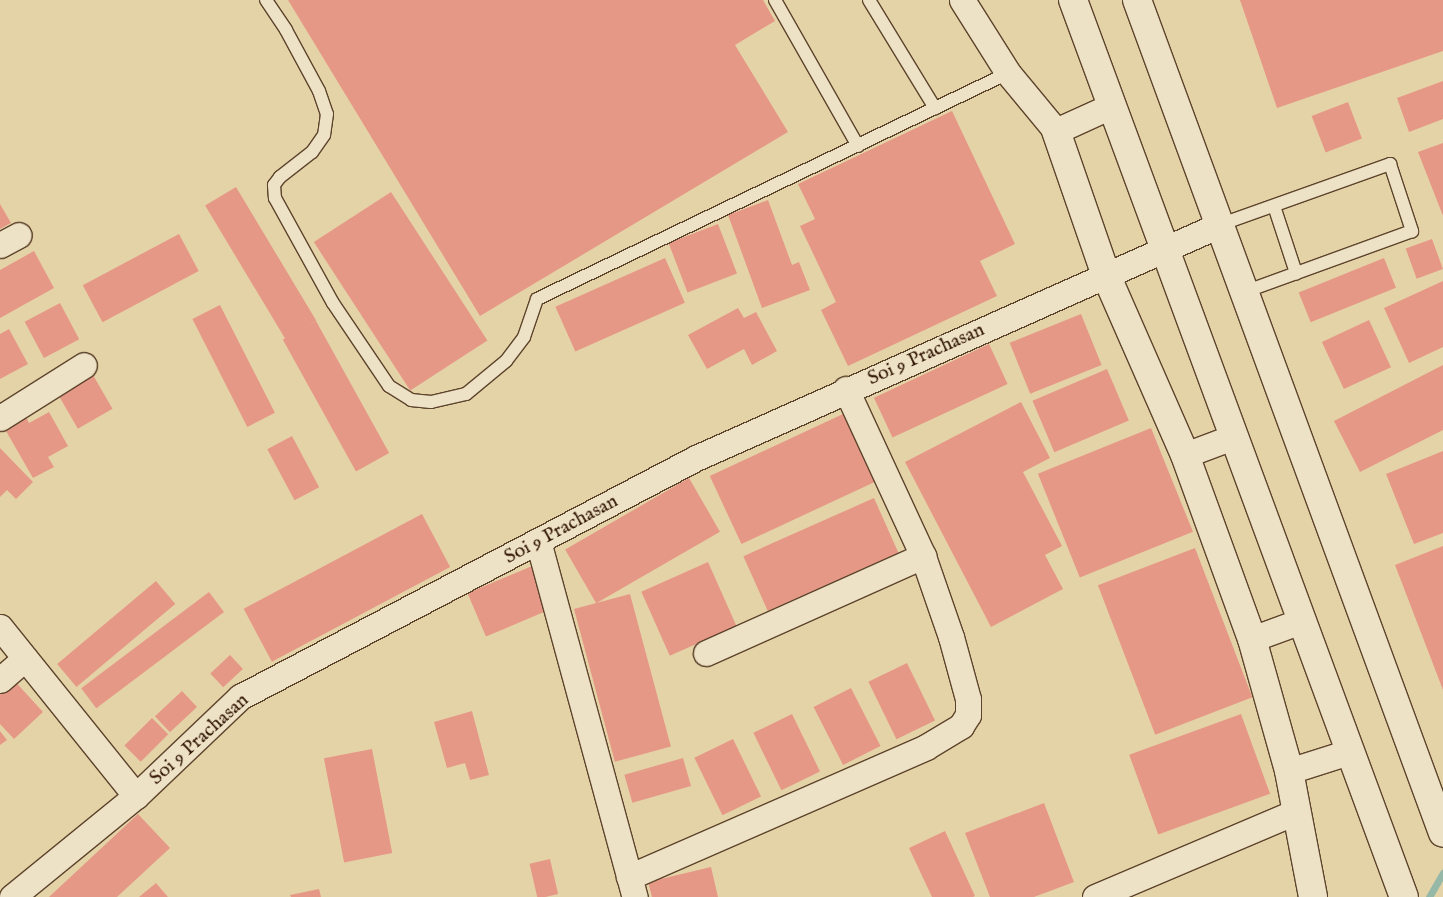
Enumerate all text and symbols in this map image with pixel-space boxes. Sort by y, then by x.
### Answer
street label: Soi 9 Prachasan [864,318,988,390]
street label: Soi 9 Prachasan [500,489,622,569]
street label: Soi 9 Prachasan [144,688,254,790]

